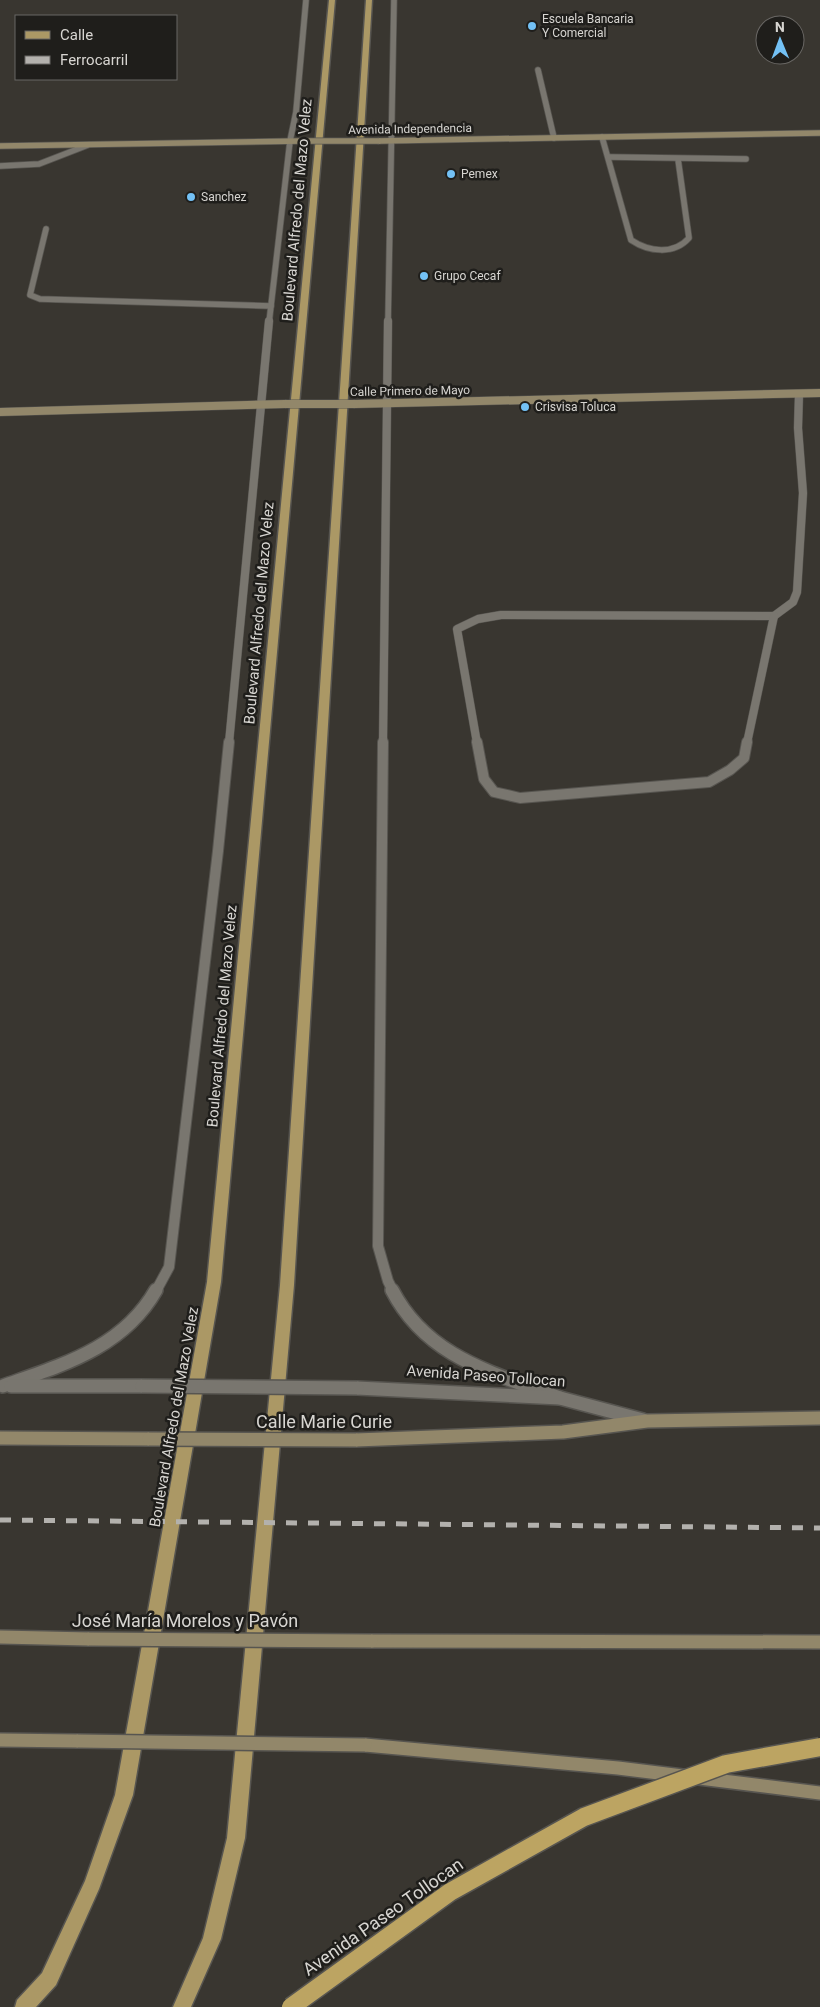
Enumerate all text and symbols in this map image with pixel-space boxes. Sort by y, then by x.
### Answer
place label: Escuela Bancaria Y Comercial [542,12,634,40]
legend [15,15,178,80]
north arrow [755,15,805,65]
text: N [775,19,785,35]
marker: Escuela Bancaria Y Comercial [526,20,538,32]
text: Calle [60,26,93,44]
text: Ferrocarril [60,51,128,69]
street label: Boulevard Alfredo del Mazo Velez [278,98,316,322]
street label: Avenida Independencia [348,121,472,137]
place label: Pemex [461,167,498,181]
marker: Pemex [445,168,457,180]
place label: Sanchez [201,190,247,204]
marker: Sanchez [185,191,197,203]
place label: Grupo Cecaf [434,269,501,283]
marker: Grupo Cecaf [418,270,430,282]
street label: Calle Primero de Mayo [350,383,470,399]
place label: Crisvisa Toluca [535,400,616,414]
marker: Crisvisa Toluca [519,401,531,413]
street label: Boulevard Alfredo del Mazo Velez [240,501,278,725]
street label: Boulevard Alfredo del Mazo Velez [203,904,241,1128]
street label: Boulevard Alfredo del Mazo Velez [146,1306,202,1528]
street label: Avenida Paseo Tollocan [406,1361,566,1391]
street label: Calle Marie Curie [256,1411,392,1432]
street label: José María Morelos y Pavón [72,1610,298,1631]
street label: Avenida Paseo Tollocan [299,1853,467,1980]

